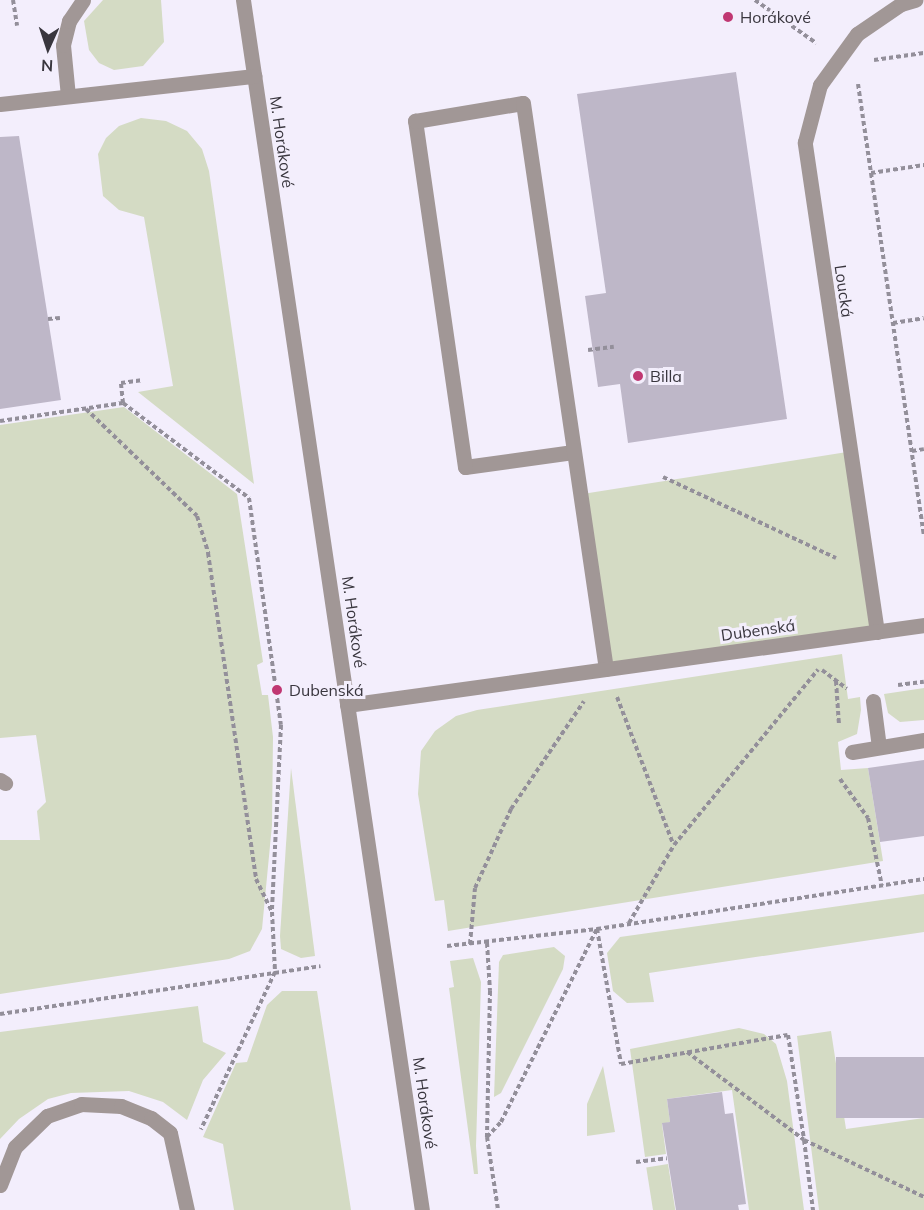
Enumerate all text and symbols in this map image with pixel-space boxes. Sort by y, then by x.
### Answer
place label: Horákové [740,7,811,27]
marker: Horákové [721,10,735,24]
north arrow [18,18,78,78]
text: N [40,56,54,76]
street label: M. Horákové [266,95,298,189]
street label: Loucká [831,264,857,318]
place label: Billa [650,366,682,386]
marker: Billa [631,369,645,383]
street label: M. Horákové [338,575,370,669]
street label: Dubenská [720,615,796,645]
place label: Dubenská [289,680,364,700]
marker: Dubenská [270,683,284,697]
street label: M. Horákové [409,1056,441,1150]

